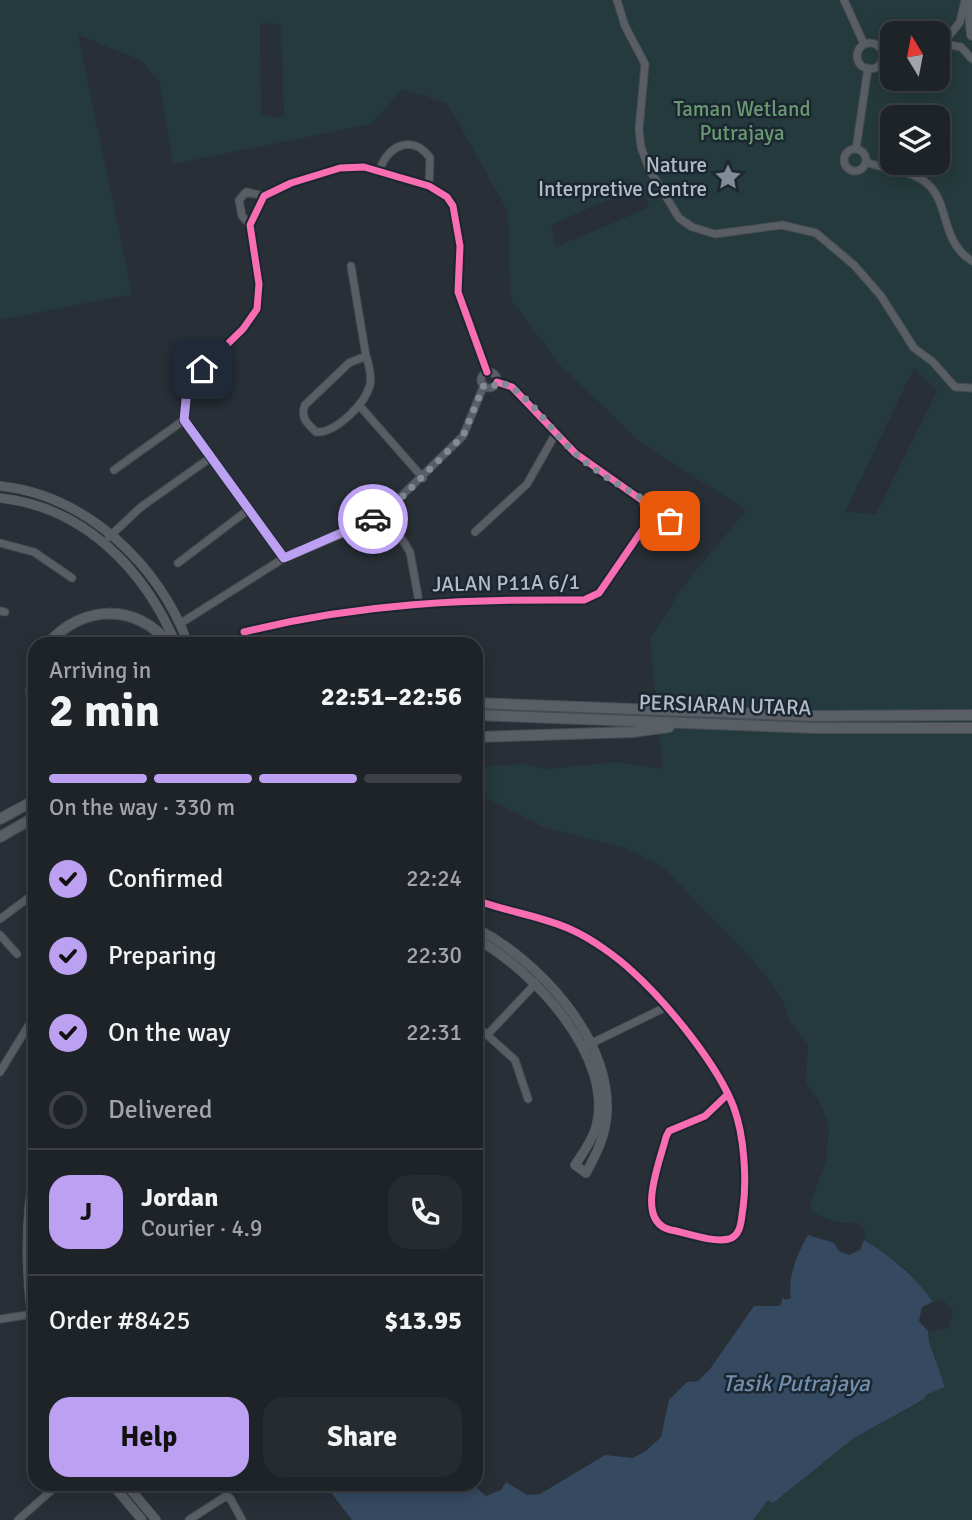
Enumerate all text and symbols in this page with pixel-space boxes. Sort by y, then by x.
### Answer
north arrow [880,21,950,91]
map controls [880,21,950,175]
park label: Taman Wetland Putrajaya [673,96,811,146]
button: layers [880,105,950,175]
place label: Nature Interpretive Centre [538,152,707,202]
place icon: Nature Interpretive Centre [713,162,743,192]
pin [172,339,232,399]
icon: home [183,350,221,388]
courier [338,484,408,554]
pin [640,491,700,551]
icon: car [354,500,392,538]
icon: bag [651,502,689,540]
street label: JALAN P11A 6/1 [432,569,580,597]
text: Arriving in [49,656,151,685]
text: 22:51–22:56 [321,681,462,713]
text: 2 min [49,683,160,739]
street label: PERSIARAN UTARA [638,689,812,721]
text: On the way · 330 m [49,793,235,822]
icon: check [49,860,87,898]
text: Confirmed [108,863,223,895]
text: 22:24 [406,864,462,893]
icon: check [49,937,87,975]
text: Preparing [108,940,216,972]
text: 22:30 [406,941,462,970]
icon: check [49,1014,87,1052]
text: On the way [108,1017,231,1049]
text: 22:31 [406,1018,462,1047]
text: Delivered [108,1094,213,1126]
button: phone [388,1175,462,1249]
text: Jordan [141,1182,218,1214]
text: J [80,1196,92,1228]
text: Courier · 4.9 [141,1214,262,1243]
text: Order #8425 [49,1305,190,1337]
text: $13.95 [384,1305,462,1337]
water label: Tasik Putrajaya [722,1369,871,1398]
button: Help [49,1397,249,1477]
button: Share [263,1397,462,1477]

